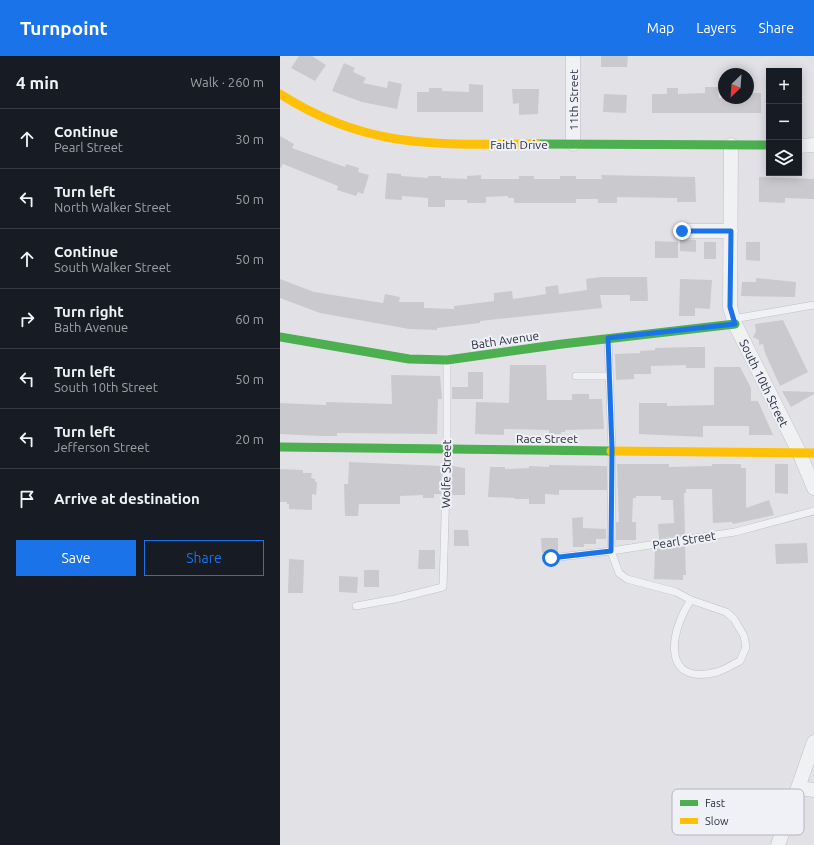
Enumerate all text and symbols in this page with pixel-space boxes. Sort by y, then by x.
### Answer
text: Turnpoint [20,17,108,39]
text: Map [647,20,674,36]
text: Layers [696,20,736,36]
text: Share [758,20,794,36]
north arrow [718,68,754,104]
map controls [766,68,802,176]
button: + [766,68,802,104]
street label: 11th Street [567,69,580,131]
text: 4 min [16,73,59,92]
text: Walk · 260 m [190,75,264,89]
button: − [766,104,802,140]
text: Continue [54,123,118,140]
icon: ahead [16,128,38,150]
text: 30 m [235,132,264,146]
street label: Faith Drive [490,138,548,151]
text: Pearl Street [54,140,123,154]
button: layers [766,140,802,176]
text: Turn left [54,183,115,200]
icon: left [16,188,38,210]
text: 50 m [235,192,264,206]
text: North Walker Street [54,200,171,214]
route end [673,222,691,240]
text: Continue [54,243,118,260]
icon: ahead [16,248,38,270]
text: 50 m [235,252,264,266]
text: South Walker Street [54,260,171,274]
text: Turn right [54,303,124,320]
icon: right [16,308,38,330]
text: 60 m [235,312,264,326]
text: Bath Avenue [54,320,128,334]
street label: Bath Avenue [470,329,540,351]
street label: South 10th Street [737,337,791,429]
text: Turn left [54,363,115,380]
icon: left [16,368,38,390]
text: 50 m [235,372,264,386]
text: South 10th Street [54,380,158,394]
text: Turn left [54,423,115,440]
icon: left [16,428,38,450]
text: 20 m [235,432,264,446]
street label: Race Street [516,432,578,445]
street label: Wolfe Street [439,439,453,508]
text: Jefferson Street [54,440,150,454]
icon: arrive [16,488,38,510]
text: Arrive at destination [54,490,200,507]
street label: Pearl Street [652,529,717,551]
button: Save [16,540,136,576]
button: Share [144,540,264,576]
route start [542,549,560,567]
legend [672,789,804,835]
text: Fast [705,797,726,809]
text: Slow [705,815,729,827]

